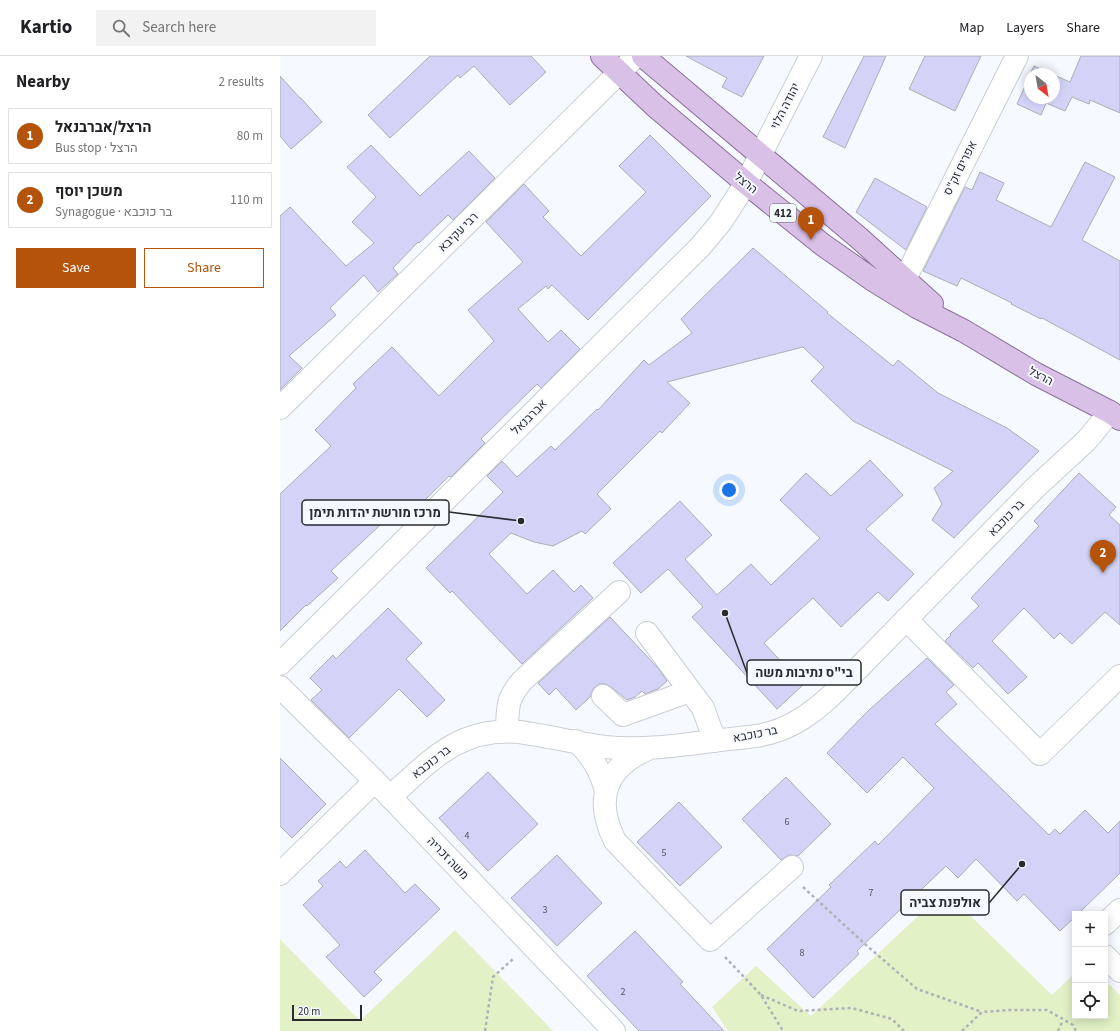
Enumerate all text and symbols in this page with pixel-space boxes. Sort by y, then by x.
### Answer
search box [96,10,376,46]
text: Kartio [20,14,72,41]
icon: search [110,17,132,39]
text: Search here [142,17,216,38]
text: Map [959,18,984,38]
text: Layers [1006,18,1044,38]
text: Share [1066,18,1100,38]
north arrow [1024,68,1060,104]
text: Nearby [16,70,70,94]
text: 2 results [219,73,264,91]
street label: יהודה הלוי [766,80,804,133]
text: הרצל/אברבנאל [55,117,152,138]
text: 1 [27,127,33,145]
text: 80 m [237,127,263,145]
street label: אפרים זק"ס [939,138,982,198]
text: Bus stop · הרצל [55,139,138,157]
street label: הרצל [730,169,761,198]
text: משכן יוסף [55,181,123,202]
text: 2 [27,191,33,209]
text: 110 m [230,191,263,209]
text: Synagogue · בר כוכבא [55,203,172,221]
road number: 412 [770,204,796,222]
pin: 1 [798,207,824,240]
street label: רבי עקיבא [435,209,482,256]
button: Save [16,248,136,288]
button: Share [144,248,264,288]
street label: הרצל [1025,363,1056,390]
street label: אברבנאל [508,395,551,439]
your location [719,480,739,500]
street label: בר כוכבא [985,496,1029,540]
callout: מרכז מורשת יהדות תימן [302,500,449,525]
text: מרכז מורשת יהדות תימן [309,504,441,522]
pin: 2 [1090,540,1116,573]
callout: בי"ס נתיבות משה [747,660,861,685]
text: בי"ס נתיבות משה [755,664,853,682]
street label: בר כוכבא [731,722,780,747]
street label: בר כוכבא [408,741,455,783]
house number: 6 [785,815,790,829]
house number: 4 [465,829,470,843]
street label: משה זכריה [423,833,472,884]
house number: 5 [662,846,667,860]
house number: 7 [869,886,874,900]
callout: אולפנת צביה [901,890,989,915]
text: אולפנת צביה [909,894,981,912]
house number: 3 [543,903,548,917]
map controls [1072,911,1108,1019]
button: + [1072,911,1108,947]
house number: 8 [800,946,805,960]
button: − [1072,947,1108,983]
button: locate [1072,983,1108,1019]
house number: 2 [621,985,626,999]
scale bar [292,1003,362,1022]
text: 20 m [298,1004,320,1019]

